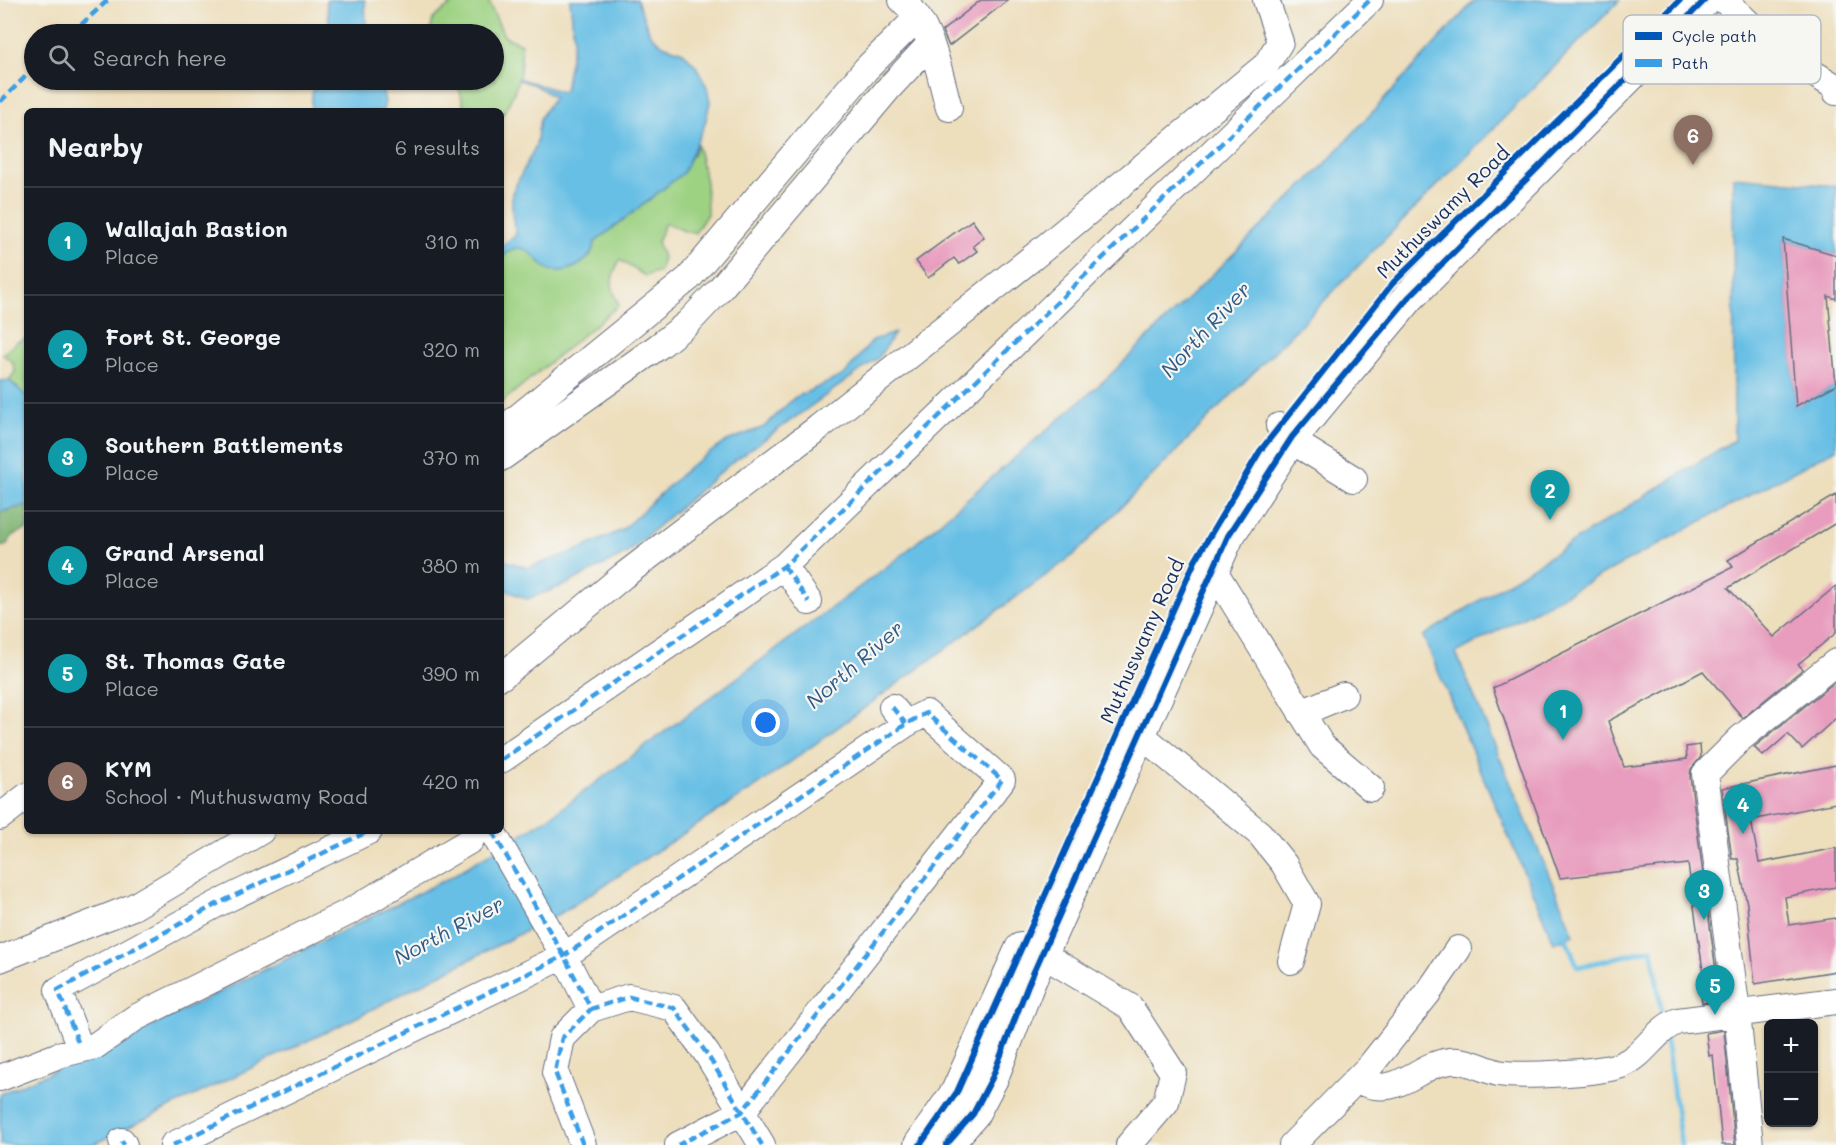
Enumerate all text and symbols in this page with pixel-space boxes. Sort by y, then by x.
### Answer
legend [1623,15,1821,84]
search box [24,24,504,90]
text: Cycle path [1672,25,1756,46]
icon: search [45,41,78,74]
text: Search here [93,43,227,72]
text: Path [1672,52,1708,73]
pin: 6 [1674,116,1712,165]
text: Nearby [48,130,143,164]
text: 6 results [395,134,480,160]
street label: Muthuswamy Road [1370,139,1514,283]
text: Wallajah Bastion [105,214,288,243]
text: 1 [63,228,72,254]
text: 310 m [425,228,480,254]
text: Place [105,243,159,269]
water label: North River [1154,276,1256,382]
text: Fort St. George [105,322,281,351]
text: 2 [62,336,73,362]
text: 320 m [422,336,480,362]
text: Place [105,351,159,377]
text: Southern Battlements [105,430,343,459]
text: 3 [62,444,74,470]
text: 370 m [422,444,480,470]
text: Place [105,459,159,485]
pin: 2 [1530,470,1570,520]
text: Grand Arsenal [105,538,264,567]
text: 4 [61,552,74,578]
text: 380 m [422,552,480,578]
street label: Muthuswamy Road [1093,554,1189,727]
text: Place [105,567,159,593]
water label: North River [800,614,908,714]
text: St. Thomas Gate [105,646,286,675]
text: 5 [62,660,73,686]
text: 390 m [422,660,480,686]
text: Place [105,675,159,701]
pin: 1 [1544,690,1582,740]
your location [751,708,780,737]
text: KYM [105,754,152,783]
text: 6 [61,768,74,794]
text: 420 m [422,768,480,794]
text: School · Muthuswamy Road [105,783,368,809]
pin: 4 [1724,784,1762,834]
pin: 3 [1684,870,1724,920]
water label: North River [389,889,508,970]
pin: 5 [1696,966,1734,1015]
map controls [1764,1019,1818,1127]
button: + [1764,1019,1818,1073]
button: − [1764,1073,1818,1127]

